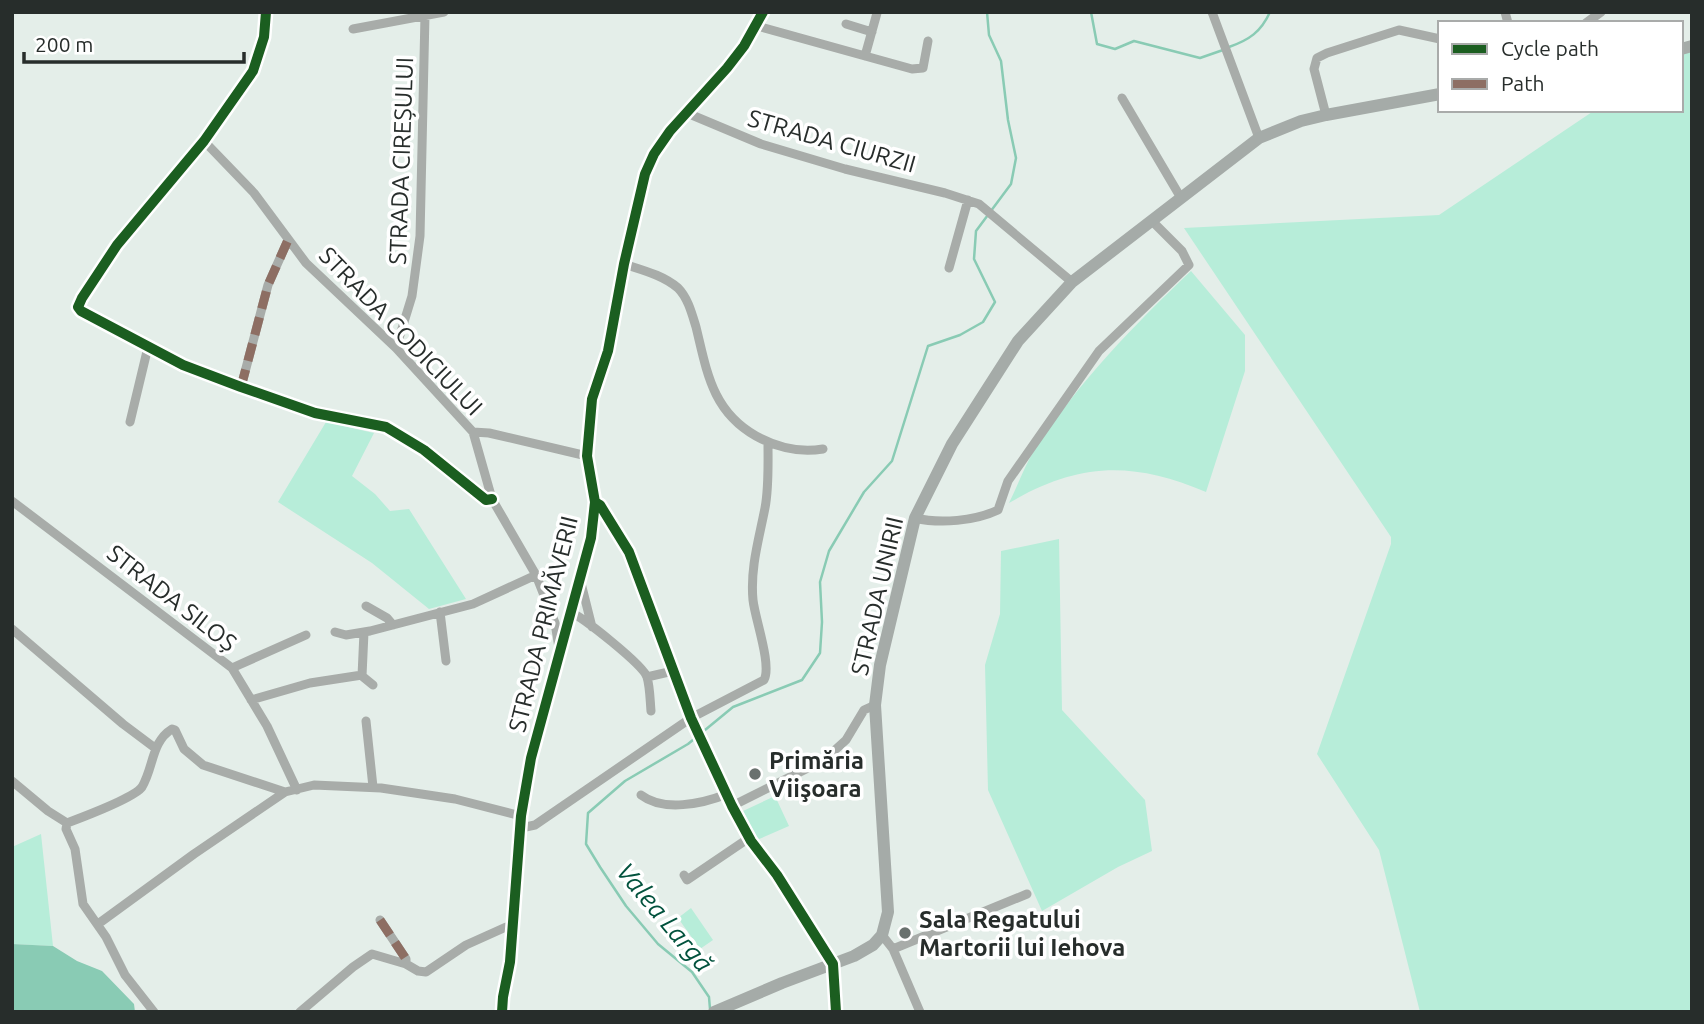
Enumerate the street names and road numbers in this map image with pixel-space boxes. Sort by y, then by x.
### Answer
street label: STRADA CIREȘULUI [384,57,418,265]
street label: STRADA CIURZII [745,104,919,178]
street label: STRADA CODICIULUI [314,241,488,421]
street label: STRADA PRIMĂVERII [503,513,583,735]
street label: STRADA UNIRII [846,514,908,678]
street label: STRADA SILOȘ [102,539,242,657]

